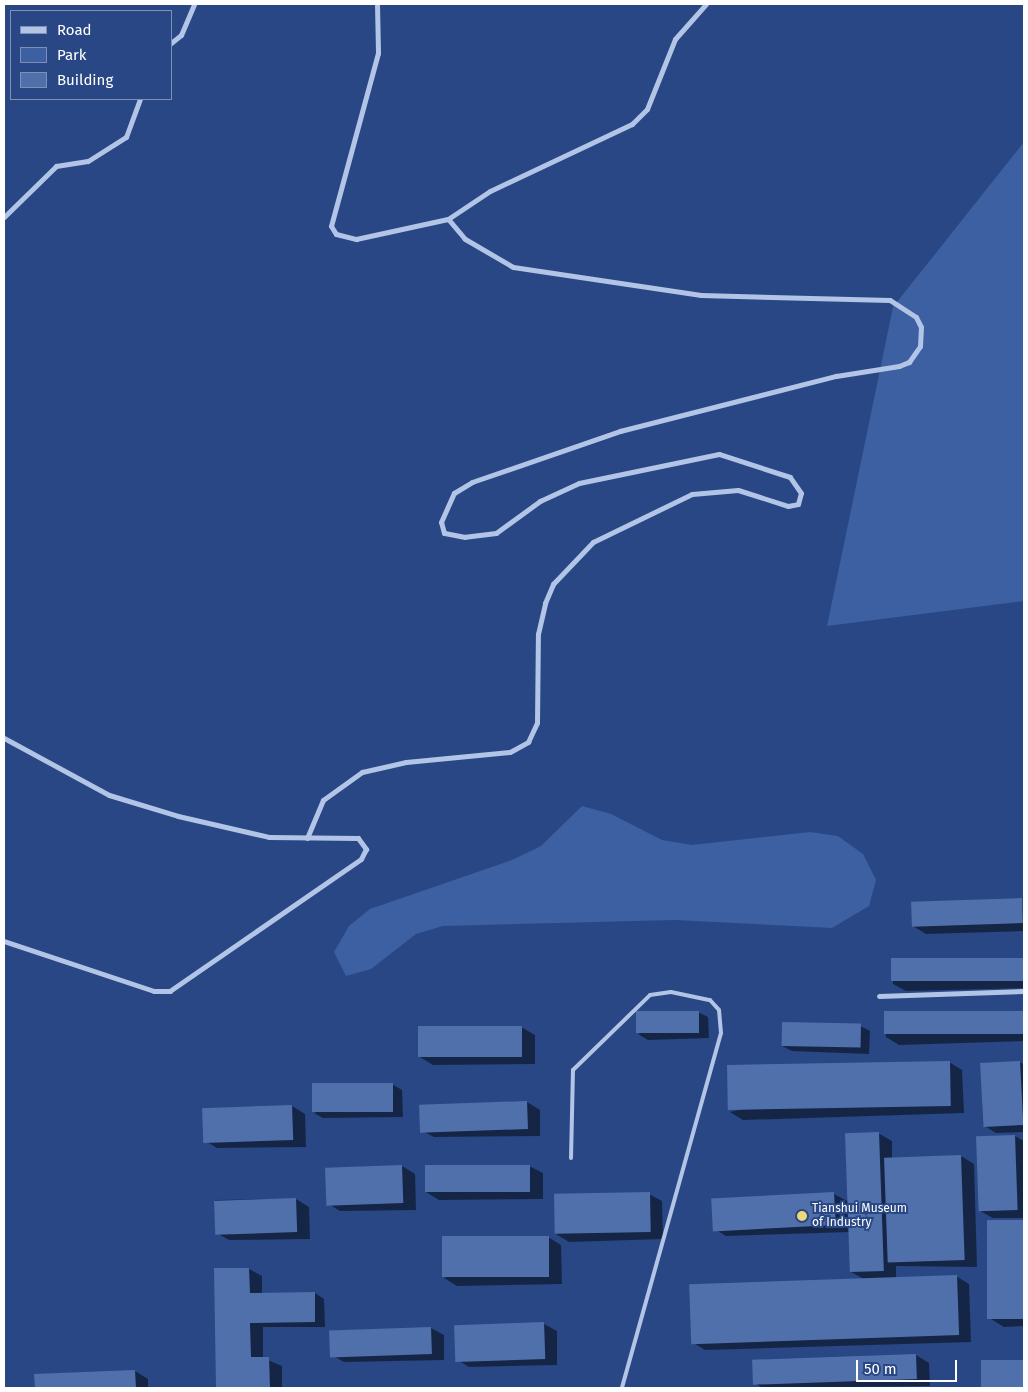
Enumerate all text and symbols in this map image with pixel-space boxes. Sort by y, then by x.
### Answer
legend [10,10,172,100]
text: Road [57,21,92,39]
text: Park [57,46,87,64]
text: Building [57,71,113,89]
place label: Tianshui Museum of Industry [812,1202,907,1230]
marker: Tianshui Museum of Industry [796,1210,808,1222]
scale bar [858,1350,959,1382]
text: 50 m [864,1360,897,1378]

